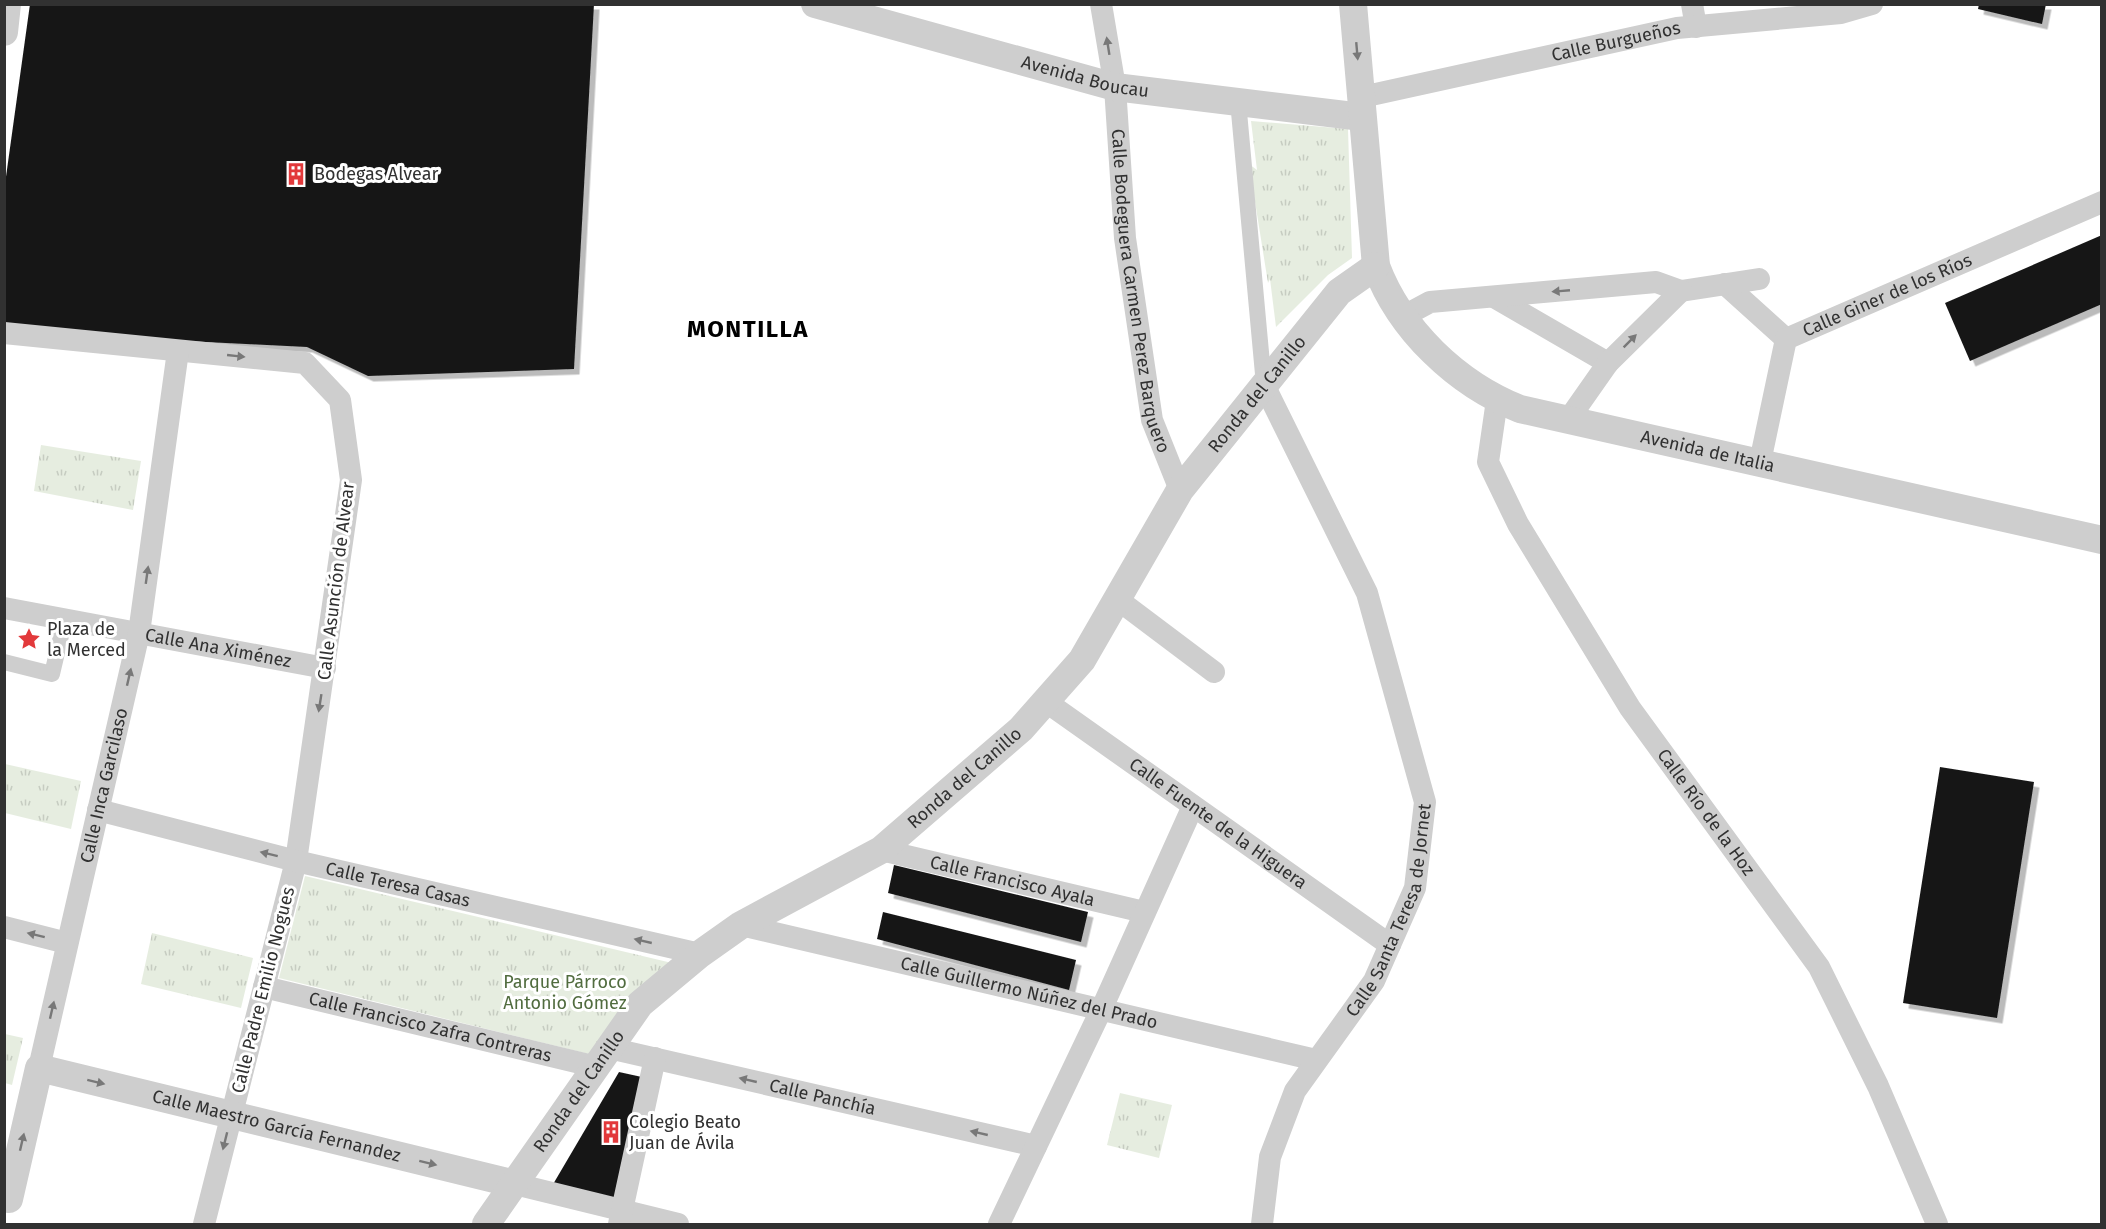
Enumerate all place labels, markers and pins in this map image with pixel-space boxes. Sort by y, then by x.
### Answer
building icon: Bodegas Alvear [283,161,309,187]
place label: Bodegas Alvear [314,163,438,185]
place label: Plaza de la Merced [47,618,126,661]
place icon: Plaza de la Merced [16,626,42,652]
place label: Colegio Beato Juan de Ávila [629,1111,741,1154]
building icon: Colegio Beato Juan de Ávila [598,1119,624,1145]

